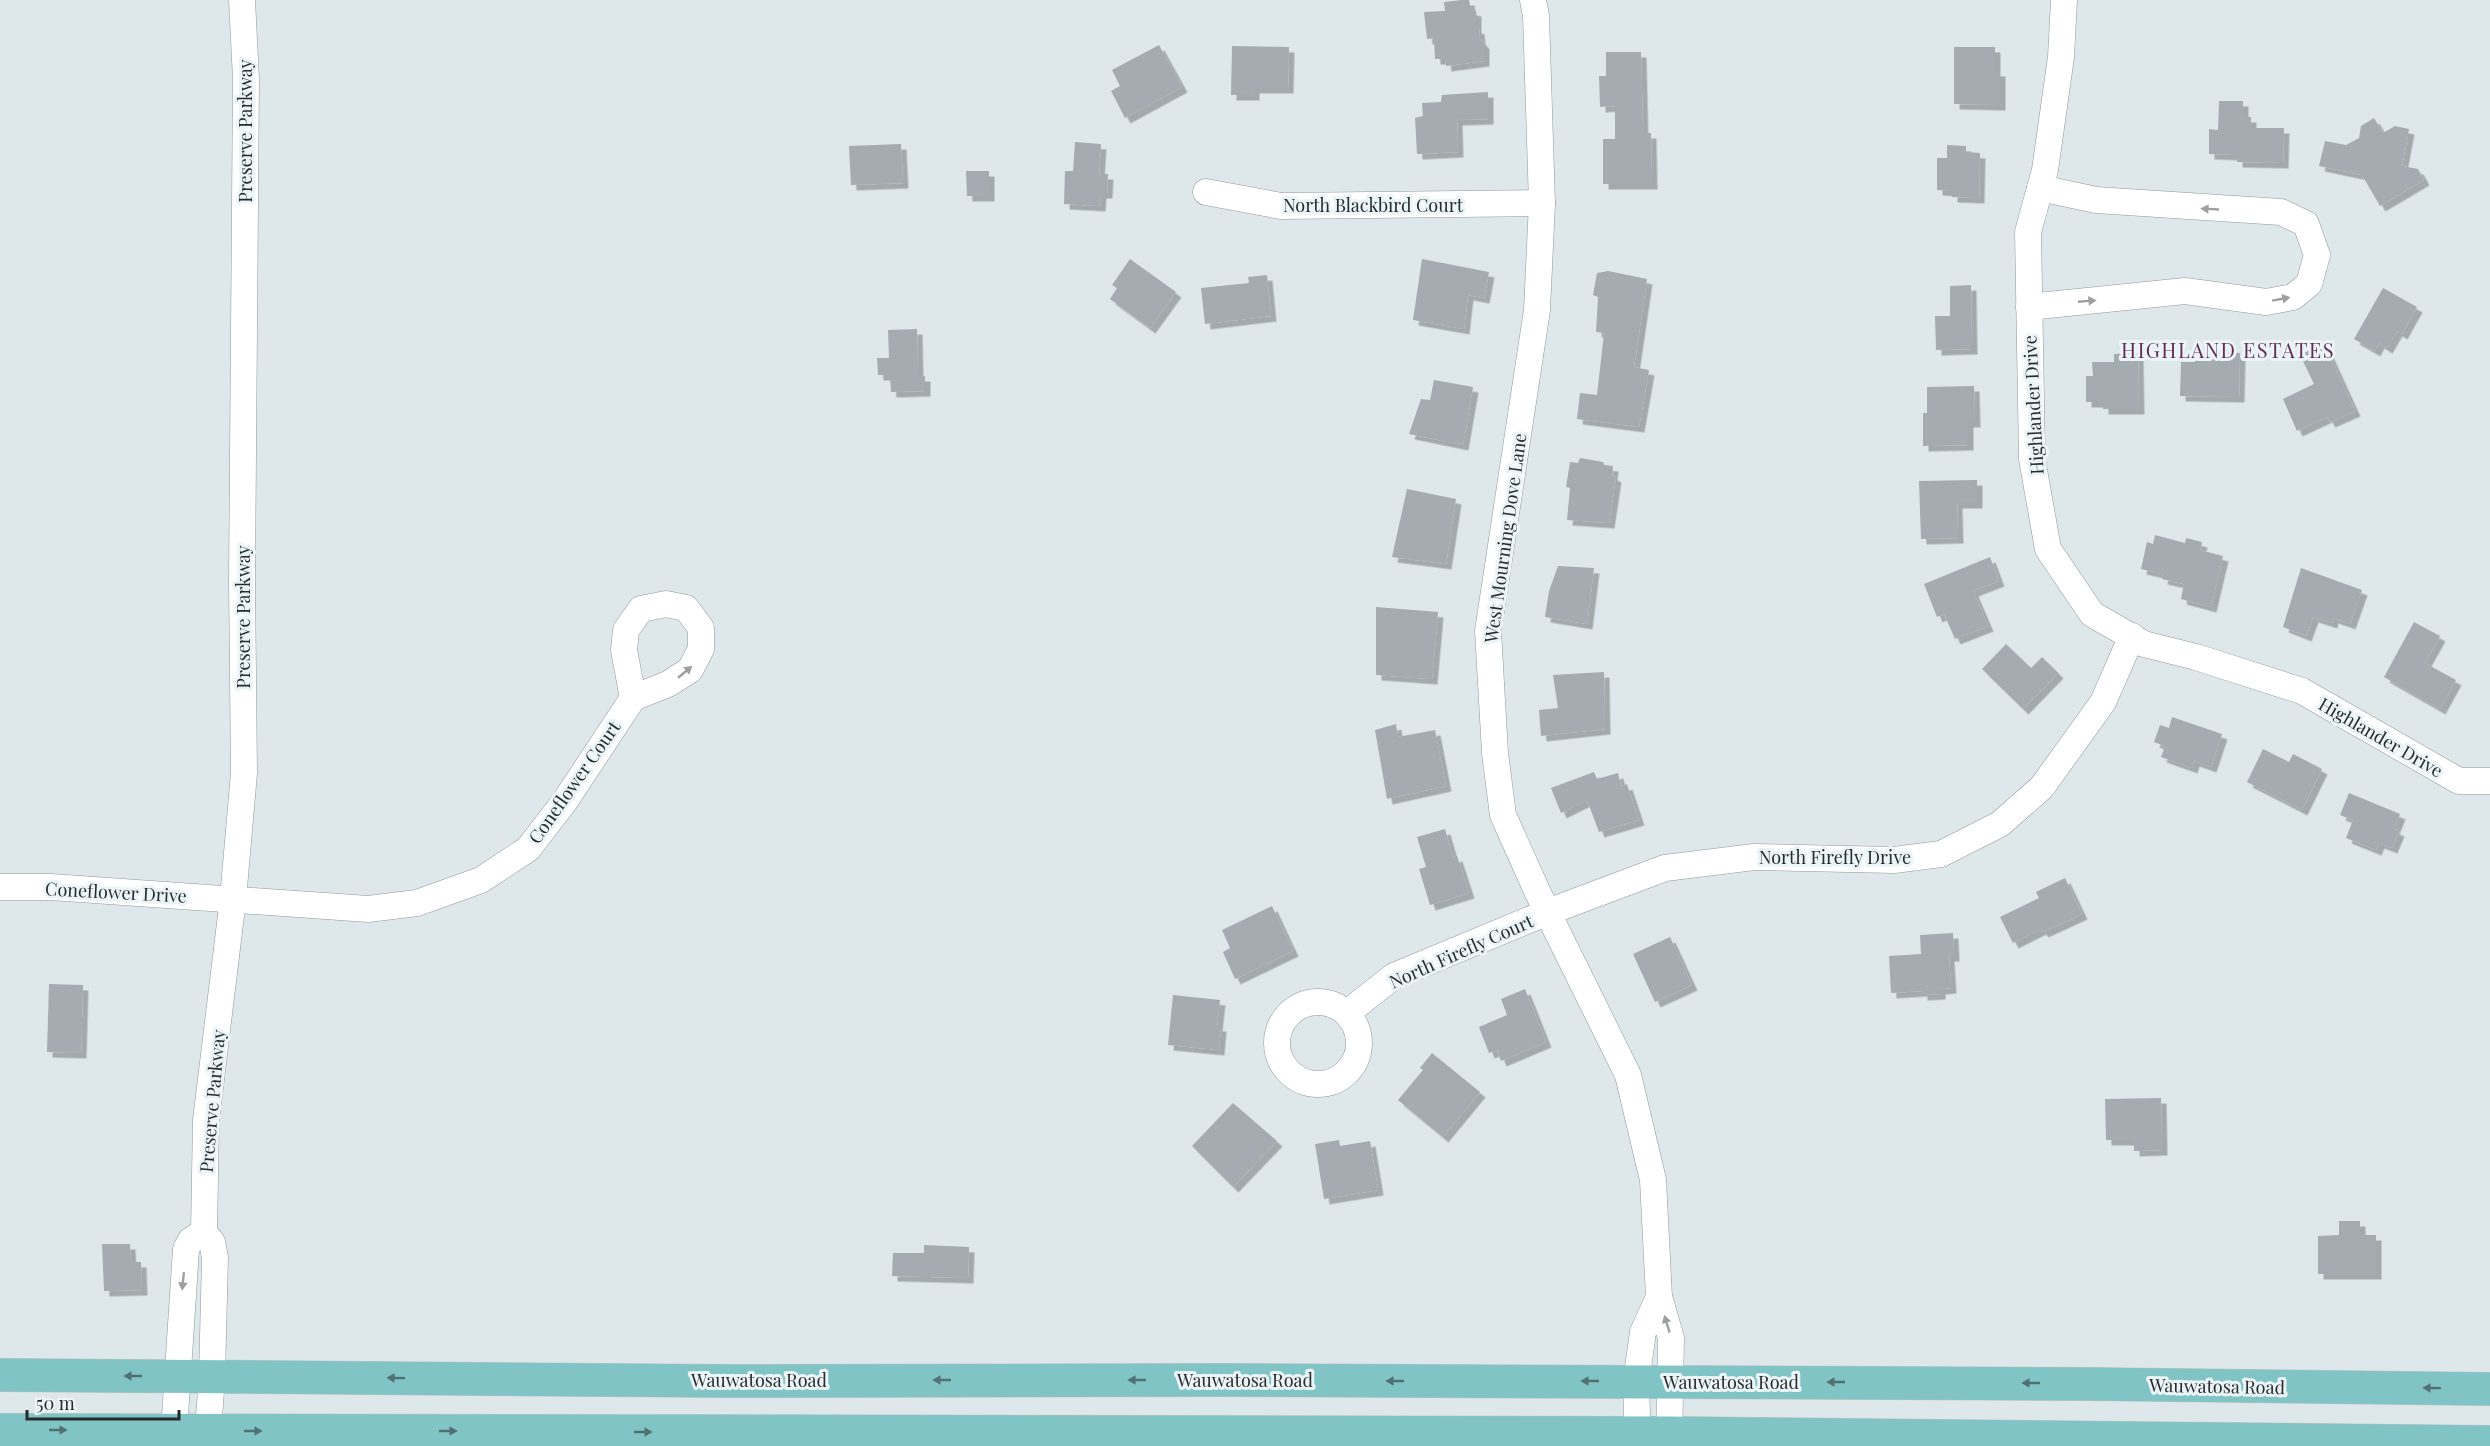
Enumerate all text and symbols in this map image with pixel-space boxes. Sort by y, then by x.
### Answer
street label: Preserve Parkway [233,59,257,203]
street label: North Blackbird Court [1283,193,1464,217]
one-way arrow [2200,204,2219,213]
one-way arrow [2271,295,2290,304]
one-way arrow [2078,296,2097,306]
street label: Highlander Drive [2017,335,2049,475]
district label: HIGHLAND ESTATES [2121,336,2335,363]
street label: West Mourning Dove Lane [1478,432,1532,645]
street label: Preserve Parkway [231,545,255,689]
one-way arrow [677,665,693,678]
street label: Highlander Drive [2315,692,2447,782]
street label: Coneflower Court [523,715,626,848]
street label: North Firefly Drive [1759,845,1911,869]
street label: Coneflower Drive [45,876,187,908]
street label: North Firefly Court [1385,908,1537,994]
street label: Preserve Parkway [194,1029,230,1173]
one-way arrow [178,1272,188,1291]
one-way arrow [1662,1315,1671,1333]
street label: Wauwatosa Road [690,1368,828,1392]
street label: Wauwatosa Road [1176,1368,1314,1392]
street label: Wauwatosa Road [1662,1370,1800,1394]
one-way arrow [123,1371,142,1381]
one-way arrow [386,1373,405,1383]
street label: Wauwatosa Road [2148,1373,2286,1399]
one-way arrow [933,1375,952,1385]
one-way arrow [1128,1375,1147,1385]
one-way arrow [1386,1376,1405,1386]
one-way arrow [1581,1376,1600,1386]
one-way arrow [1826,1377,1845,1387]
one-way arrow [2021,1378,2040,1388]
scale bar [27,1383,178,1421]
one-way arrow [2422,1383,2441,1393]
text: 50 m [36,1391,75,1415]
one-way arrow [49,1425,68,1435]
one-way arrow [244,1426,263,1436]
one-way arrow [439,1426,458,1436]
one-way arrow [634,1427,653,1437]

